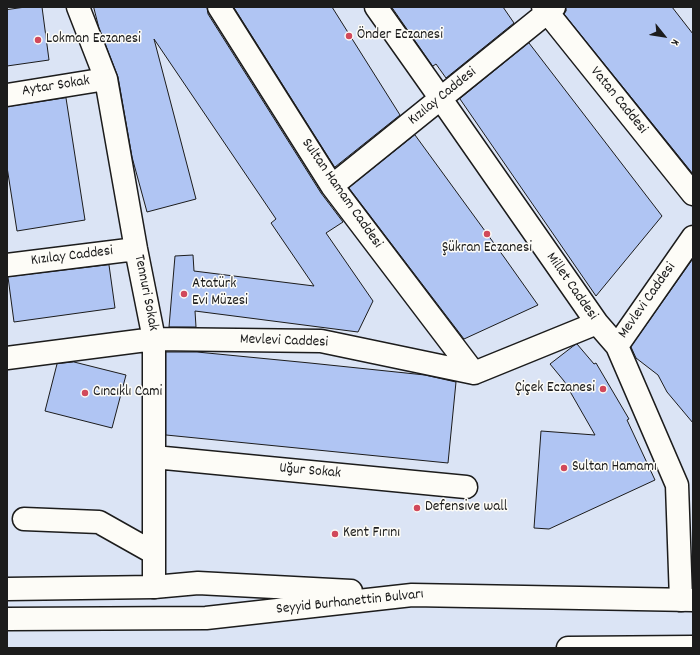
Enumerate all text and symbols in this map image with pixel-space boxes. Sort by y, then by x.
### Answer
north arrow [644,16,684,56]
place label: Önder Eczanesi [357,27,443,45]
place label: Lokman Eczanesi [46,31,141,49]
marker: Önder Eczanesi [344,31,354,41]
marker: Lokman Eczanesi [33,35,43,45]
text: K [666,36,683,48]
street label: Kızılay Caddesi [405,64,481,130]
street label: Vatan Caddesi [585,64,651,138]
street label: Aytar Sokak [21,73,91,101]
street label: Sultan Hamam Caddesi [296,136,386,252]
marker: Şükran Eczanesi [482,229,492,239]
place label: Şükran Eczanesi [442,240,532,258]
street label: Kızılay Caddesi [30,243,114,271]
street label: Millet Caddesi [541,250,601,324]
street label: Tennuri Sokak [129,253,161,333]
street label: Mevlevi Caddesi [615,260,681,342]
place label: Atatürk Evi Müzesi [192,276,248,311]
marker: Atatürk Evi Müzesi [179,289,189,299]
street label: Mevlevi Caddesi [240,331,328,353]
place label: Çiçek Eczanesi [515,380,595,398]
place label: Cıncıklı Cami [93,384,162,402]
marker: Çiçek Eczanesi [598,384,608,394]
marker: Cıncıklı Cami [80,388,90,398]
place label: Sultan Hamamı [572,459,657,477]
street label: Uğur Sokak [278,460,342,484]
marker: Sultan Hamamı [559,463,569,473]
place label: Defensive wall [425,499,507,517]
marker: Defensive wall [412,503,422,513]
place label: Kent Fırını [343,525,400,543]
marker: Kent Fırını [330,529,340,539]
street label: Seyyid Burhanettin Bulvarı [275,586,425,620]

